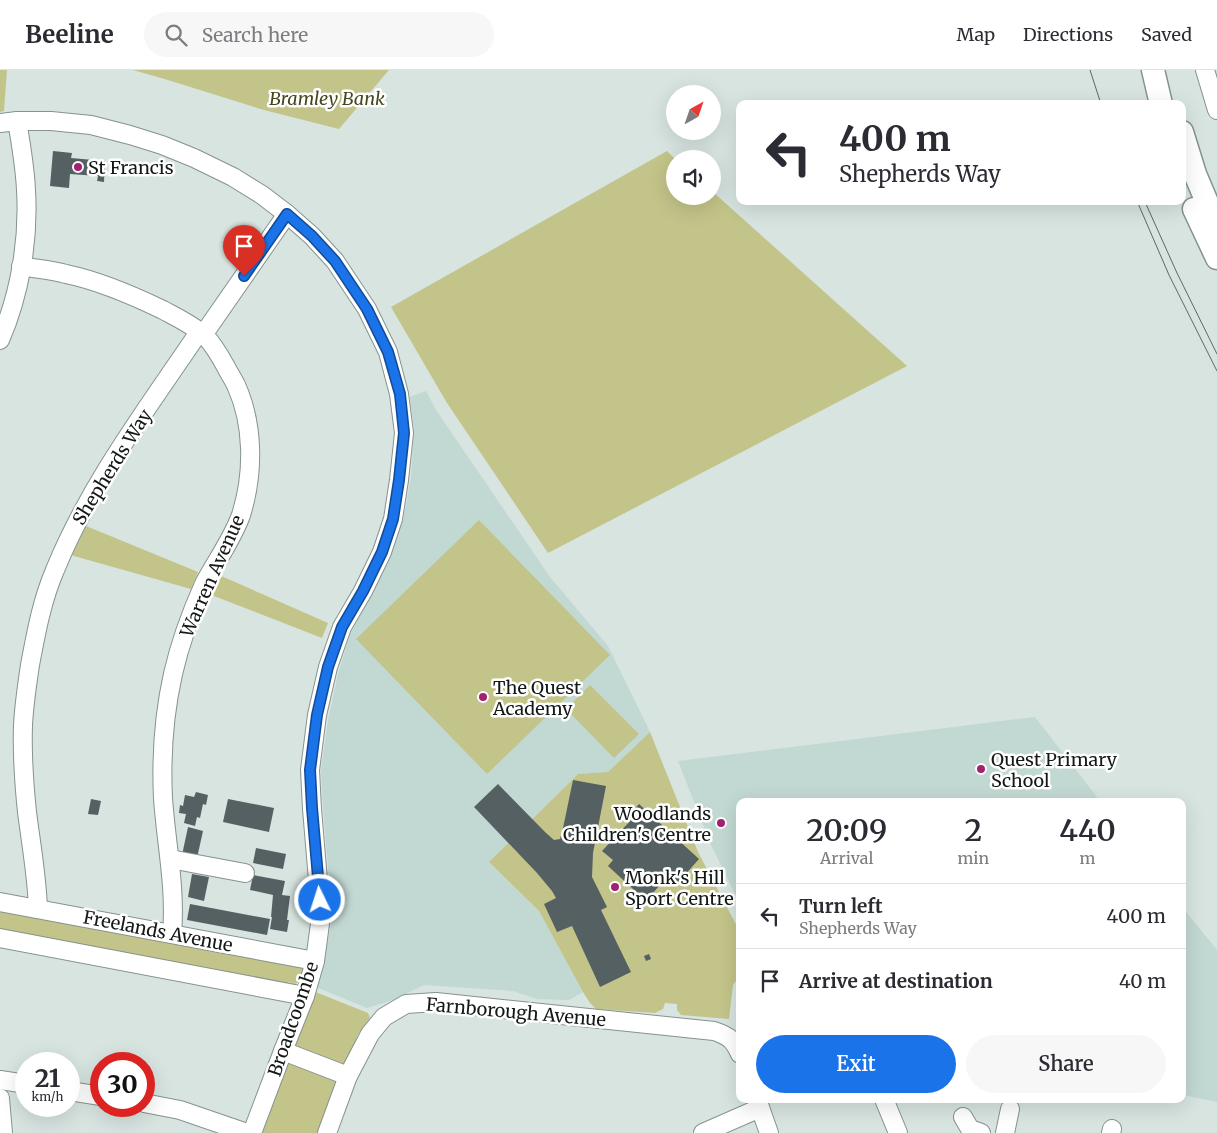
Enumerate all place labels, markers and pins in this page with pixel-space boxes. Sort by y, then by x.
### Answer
place label: St Francis [88,156,174,179]
marker: St Francis [72,161,84,173]
pin [223,225,265,276]
place label: The Quest Academy [492,676,581,720]
marker: The Quest Academy [477,691,489,703]
place label: Quest Primary School [991,748,1118,792]
marker: Quest Primary School [975,763,987,775]
place label: Woodlands Children's Centre [563,802,711,846]
marker: Woodlands Children's Centre [715,817,727,829]
place label: Monk's Hill Sport Centre [625,866,734,910]
marker: Monk's Hill Sport Centre [609,881,621,893]

